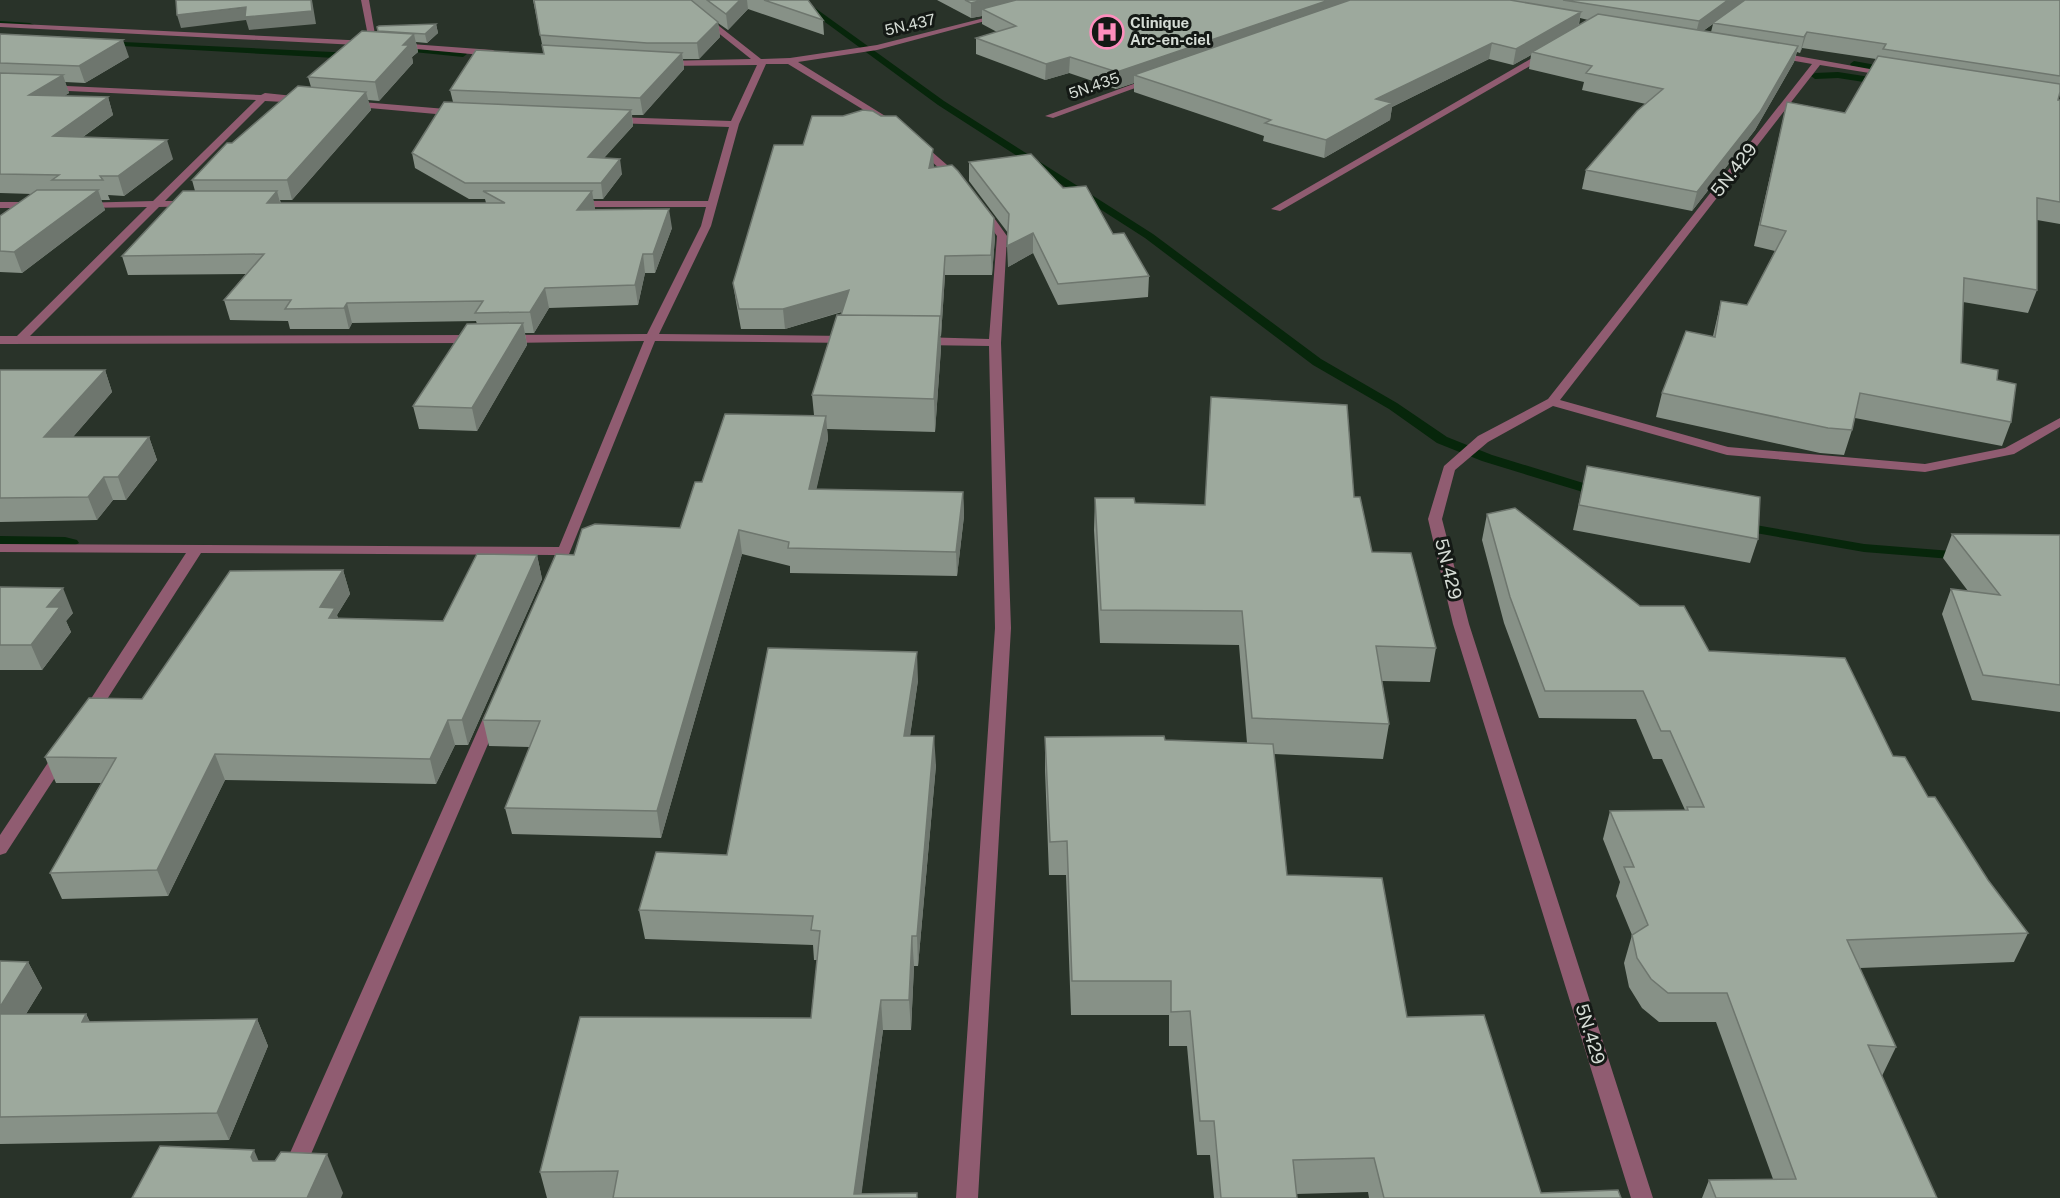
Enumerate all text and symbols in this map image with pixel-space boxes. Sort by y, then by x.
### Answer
street label: 5N.437 [883,10,937,39]
hospital icon: Clinique Arc-en-ciel [1089,14,1125,50]
place label: Clinique Arc-en-ciel [1130,14,1211,48]
street label: 5N.435 [1066,69,1122,102]
street label: 5N.429 [1706,139,1761,201]
street label: 5N.429 [1431,536,1466,602]
street label: 5N.429 [1571,1001,1610,1067]

